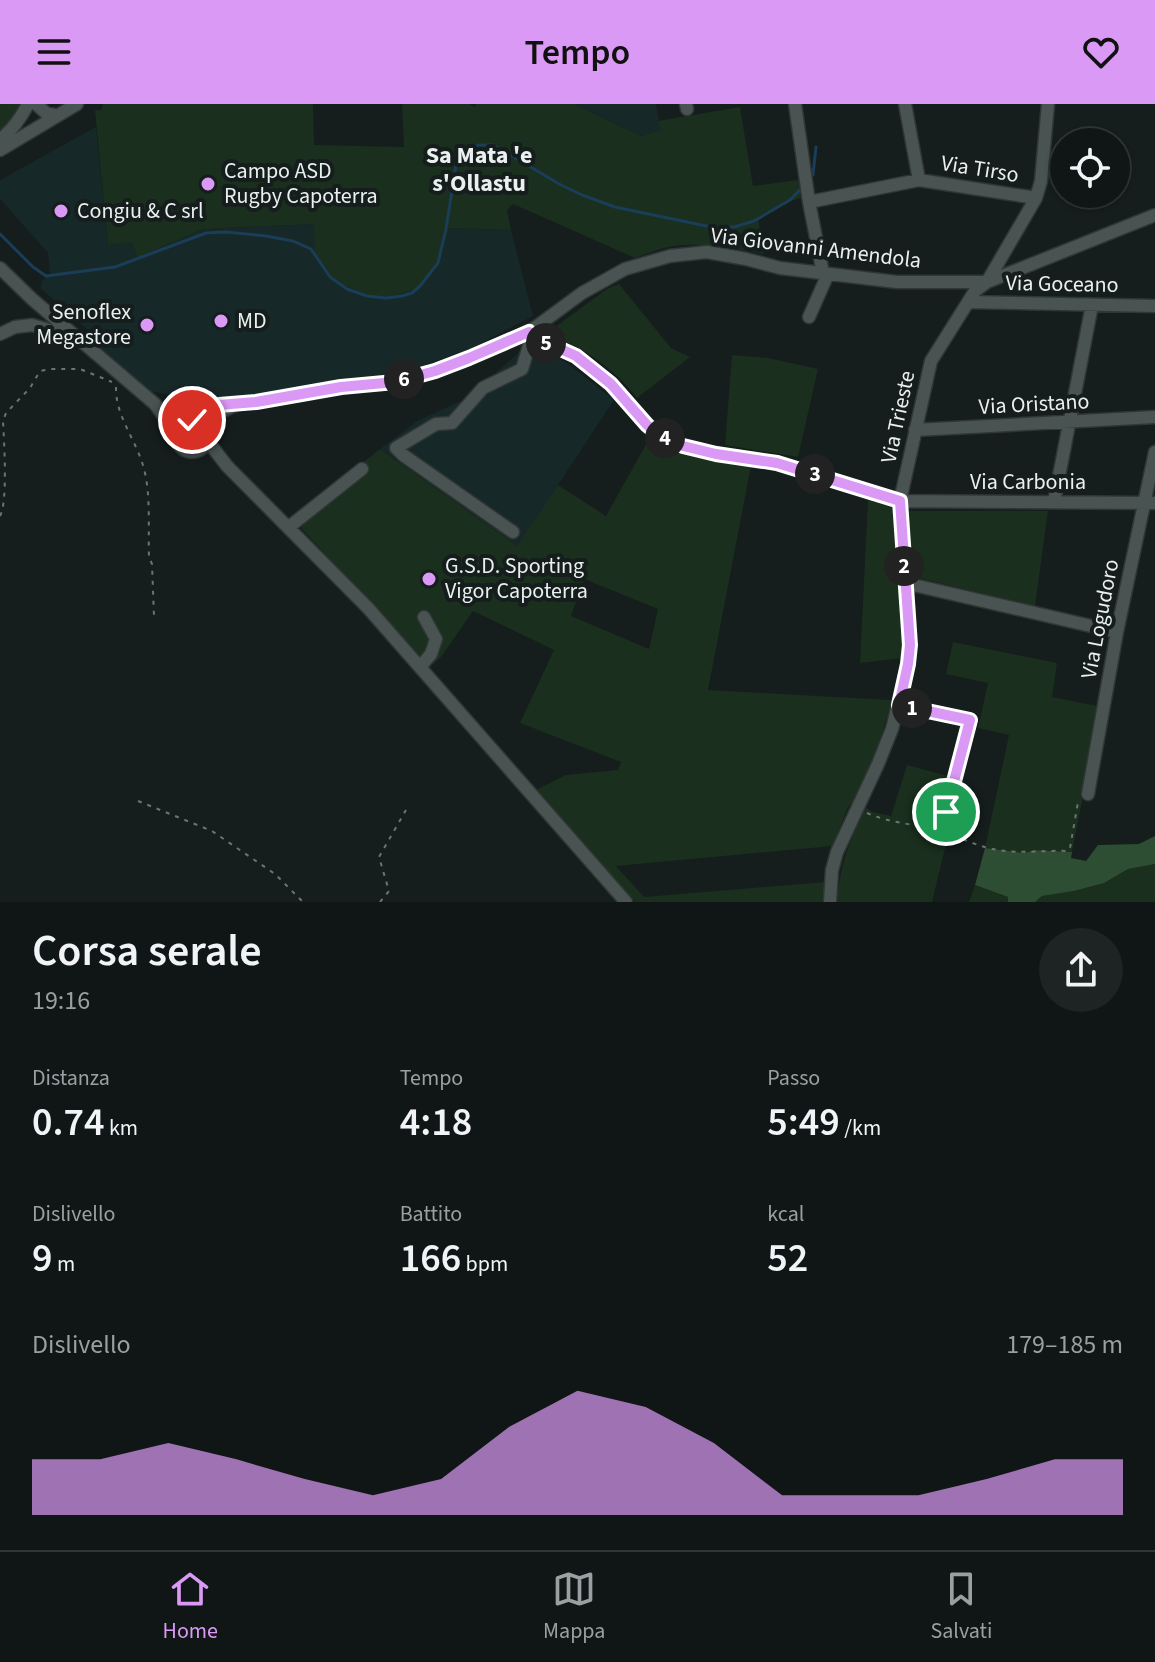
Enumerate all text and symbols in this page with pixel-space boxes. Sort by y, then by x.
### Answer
text: Tempo [525,27,630,78]
icon: menu [32,30,76,74]
icon: heart [1079,30,1123,74]
map controls [1050,128,1130,208]
button: locate [1050,128,1130,208]
district label: Sa Mata 'e s'Ollastu [426,138,532,201]
street label: Via Tirso [939,147,1021,191]
place label: Campo ASD Rugby Capoterra [224,155,378,212]
marker: Campo ASD Rugby Capoterra [199,175,217,193]
place label: Congiu & C srl [77,195,204,227]
marker: Congiu & C srl [52,202,70,220]
street label: Via Giovanni Amendola [709,219,923,277]
street label: Via Goceano [1005,267,1119,301]
place label: Senoflex Megastore [36,296,131,353]
place label: MD [237,305,267,337]
marker: MD [212,312,230,330]
marker: Senoflex Megastore [138,316,156,334]
pin: 5 [526,323,566,363]
text: 5 [540,327,552,359]
pin: 6 [384,359,424,399]
text: 6 [398,363,410,395]
street label: Via Trieste [873,368,923,466]
street label: Via Oristano [978,385,1090,423]
pin [158,386,226,454]
icon: check [170,398,214,442]
pin: 4 [645,418,685,458]
text: 4 [659,422,671,454]
pin: 3 [795,454,835,494]
text: 3 [809,458,821,490]
street label: Via Carbonia [970,466,1086,498]
pin: 2 [884,546,924,586]
place label: G.S.D. Sporting Vigor Capoterra [445,550,588,607]
text: 2 [898,550,910,582]
street label: Via Logudoro [1073,556,1127,682]
marker: G.S.D. Sporting Vigor Capoterra [420,570,438,588]
pin: 1 [892,688,932,728]
text: 1 [906,692,918,724]
pin [912,778,980,846]
icon: arrive [924,790,968,834]
text: Corsa serale [32,920,262,983]
button: share [1039,928,1123,1012]
text: 19:16 [32,982,90,1019]
text: Distanza [32,1062,110,1094]
text: Tempo [400,1062,463,1094]
text: Passo [767,1062,820,1094]
text: 0.74 [32,1094,105,1151]
text: 4:18 [400,1094,472,1151]
text: 5:49 [767,1094,840,1151]
text: km [105,1112,138,1144]
text: /km [840,1112,881,1144]
text: Dislivello [32,1198,115,1230]
text: Battito [400,1198,462,1230]
text: kcal [767,1198,804,1230]
text: 9 [32,1230,53,1287]
text: 166 [400,1230,461,1287]
text: 52 [767,1230,808,1287]
text: m [53,1248,75,1280]
text: bpm [461,1248,508,1280]
text: Dislivello [32,1326,131,1363]
text: 179–185 m [1006,1326,1123,1363]
tab: Home [163,1567,218,1647]
tab: Mappa [543,1567,605,1647]
tab: Salvati [930,1567,992,1647]

